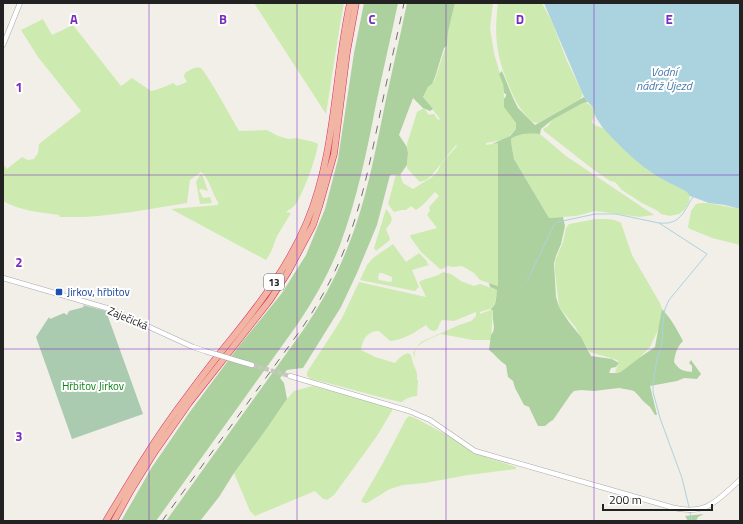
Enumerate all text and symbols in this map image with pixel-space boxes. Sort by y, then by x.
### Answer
text: A [70,9,78,29]
text: B [219,9,227,29]
text: C [368,9,376,29]
text: D [516,9,524,29]
text: E [665,9,673,29]
water label: Vodní nádrž Újezd [636,62,694,95]
text: 1 [15,77,23,97]
text: 2 [15,252,23,272]
road number: 13 [264,274,284,290]
place label: Jirkov, hřbitov [67,284,130,300]
marker: Jirkov, hřbitov [54,287,64,297]
street label: Zaječická [105,302,151,334]
park label: Hřbitov Jirkov [62,378,125,394]
text: 3 [15,426,23,446]
scale bar [603,486,712,512]
text: 200 m [609,490,642,509]

